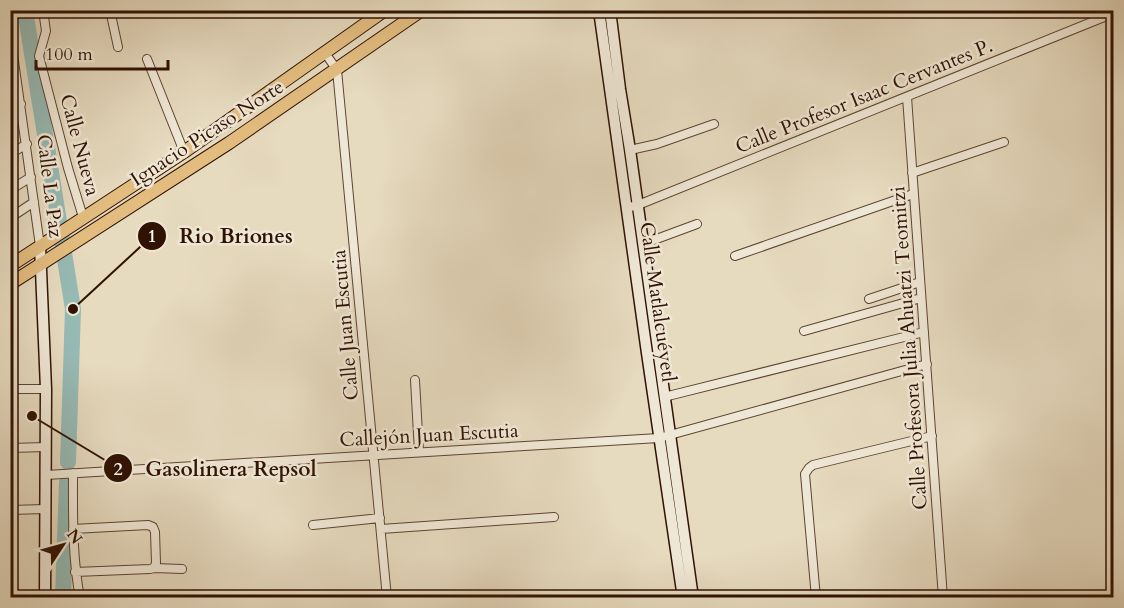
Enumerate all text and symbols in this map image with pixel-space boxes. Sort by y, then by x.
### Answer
street label: Calle Profesor Isaac Cervantes P. [731,32,997,160]
scale bar [36,33,168,71]
text: 100 m [45,42,93,67]
street label: Ignacio Picaso Norte [125,73,289,193]
street label: Calle Nueva [53,91,107,199]
street label: Calle La Paz [30,133,70,239]
street label: Calle Profesora Julia Ahuatzi Teomitzi [884,185,934,511]
callout: Rio Briones [137,216,304,255]
street label: Calle Matlalcuéyetl [633,220,683,384]
text: Rio Briones [179,222,293,251]
text: 1 [147,224,157,249]
street label: Calle Juan Escutia [325,248,365,402]
street label: Callejón Juan Escutia [339,417,520,453]
callout: Gasolinera Repsol [103,449,329,488]
text: Gasolinera Repsol [145,455,317,484]
text: 2 [113,457,123,482]
north arrow [33,515,93,575]
text: N [61,525,87,549]

